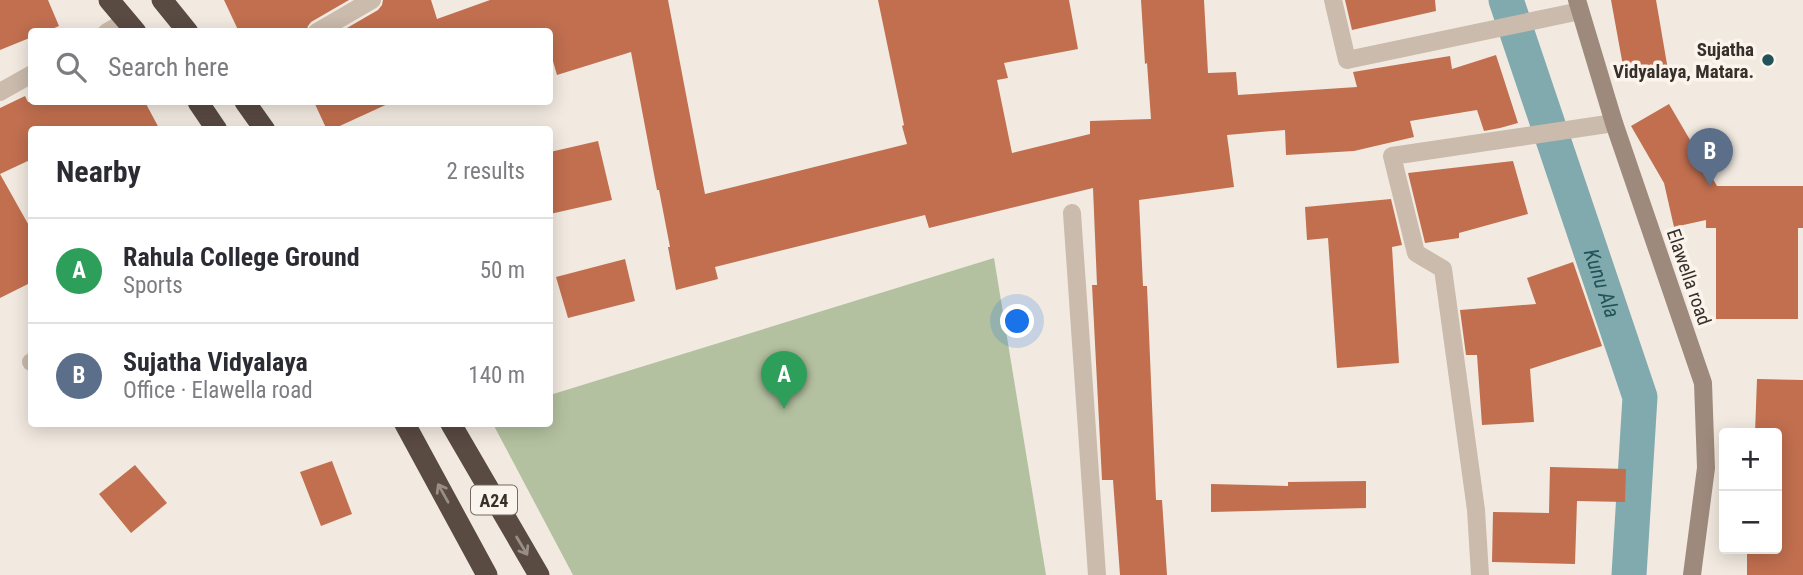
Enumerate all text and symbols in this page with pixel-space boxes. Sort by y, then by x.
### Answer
search box [28,28,553,105]
place label: Sujatha Vidyalaya, Matara. [1613,38,1754,83]
icon: search [52,48,90,86]
text: Search here [108,52,229,82]
marker: Sujatha Vidyalaya, Matara. [1760,52,1776,68]
pin: B [1687,128,1733,186]
text: Nearby [56,154,141,189]
text: 2 results [447,158,525,185]
street label: Elawella road [1662,226,1716,328]
text: Rahula College Ground [123,242,360,272]
water label: Kunu Ala [1579,246,1624,321]
text: A [72,257,86,284]
text: 50 m [480,257,525,284]
text: Sports [123,272,183,299]
your location [1000,304,1034,338]
text: Sujatha Vidyalaya [123,347,308,377]
pin: A [761,351,807,409]
text: B [73,362,85,389]
text: 140 m [468,362,525,389]
text: Office · Elawella road [123,377,313,404]
map controls [1719,428,1782,554]
button: + [1719,428,1782,491]
one-way arrow [436,484,450,504]
road number: A24 [471,486,517,514]
button: − [1719,491,1782,554]
one-way arrow [515,536,529,556]

